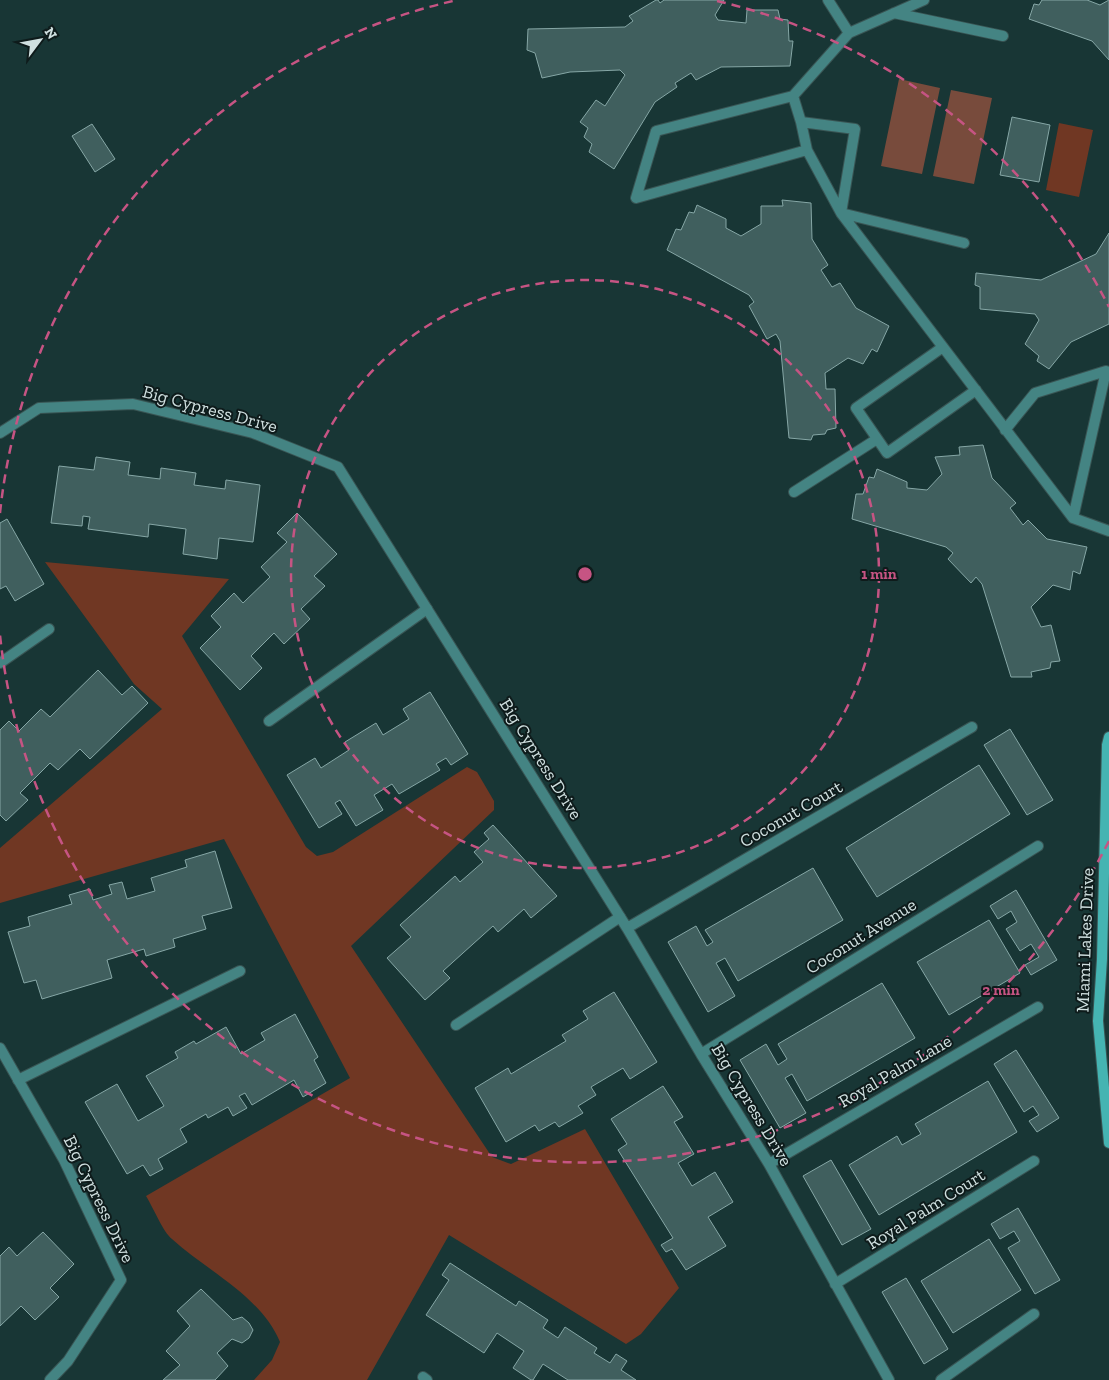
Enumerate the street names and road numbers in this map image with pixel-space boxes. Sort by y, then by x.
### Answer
street label: Big Cypress Drive [140,380,280,438]
street label: Big Cypress Drive [495,694,587,824]
street label: Coconut Court [736,776,846,852]
street label: Miami Lakes Drive [1071,867,1099,1013]
street label: Coconut Avenue [802,893,920,979]
street label: Royal Palm Lane [834,1030,956,1112]
street label: Big Cypress Drive [707,1040,797,1170]
street label: Big Cypress Drive [59,1132,139,1266]
street label: Royal Palm Court [863,1164,989,1254]

